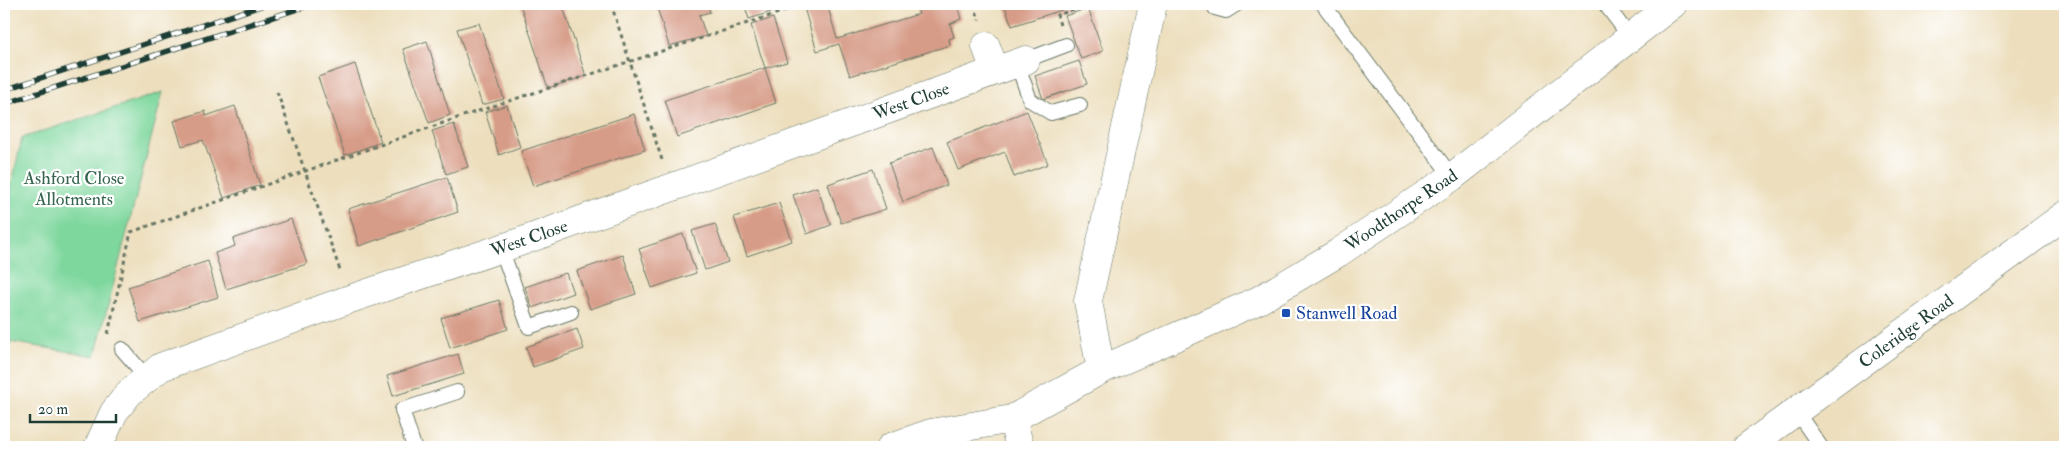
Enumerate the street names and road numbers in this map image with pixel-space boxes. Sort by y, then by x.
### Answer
street label: West Close [869,77,953,126]
street label: Woodthorpe Road [1339,164,1462,257]
street label: West Close [487,214,571,263]
street label: Coleridge Road [1854,289,1958,374]

